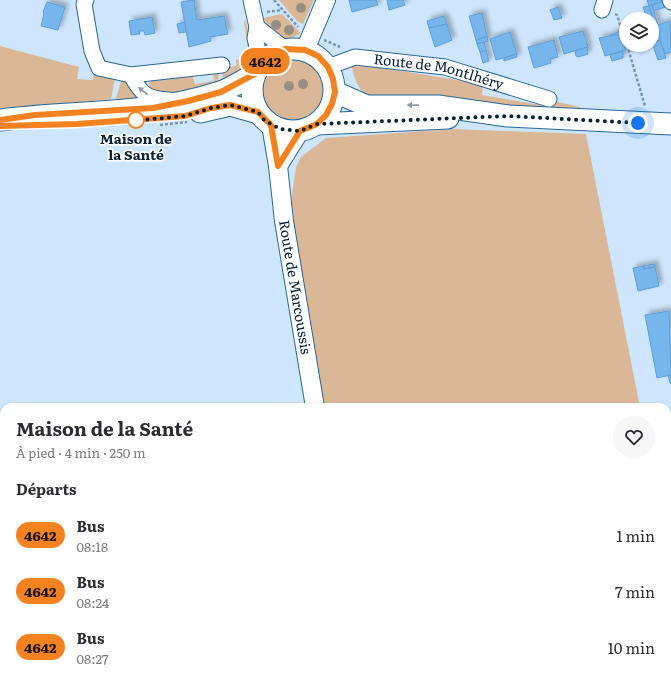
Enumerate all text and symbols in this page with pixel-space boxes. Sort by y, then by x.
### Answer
map controls [619,12,659,52]
button: layers [619,12,659,52]
line badge: 4642 [237,48,293,74]
street label: Route de Montlhéry [373,48,507,94]
text: 4642 [249,51,281,71]
one-way arrow [138,87,148,95]
one-way arrow [406,102,419,108]
marker: Maison de la Santé [127,111,145,129]
your location [628,113,648,133]
place label: Maison de la Santé [100,128,172,164]
street label: Route de Marcoussis [275,218,317,356]
text: Maison de la Santé [16,414,193,442]
button: heart [613,416,655,458]
text: À pied · 4 min · 250 m [16,443,146,462]
text: Départs [16,477,76,500]
text: Bus [77,514,104,537]
text: 1 min [616,524,655,547]
text: 4642 [24,525,57,545]
text: 08:18 [77,537,108,556]
text: Bus [77,570,104,593]
text: 7 min [615,580,655,603]
text: 4642 [24,581,57,601]
text: 08:24 [77,593,109,612]
text: Bus [77,626,104,649]
text: 10 min [608,636,655,659]
text: 4642 [24,637,57,657]
text: 08:27 [77,649,109,668]

